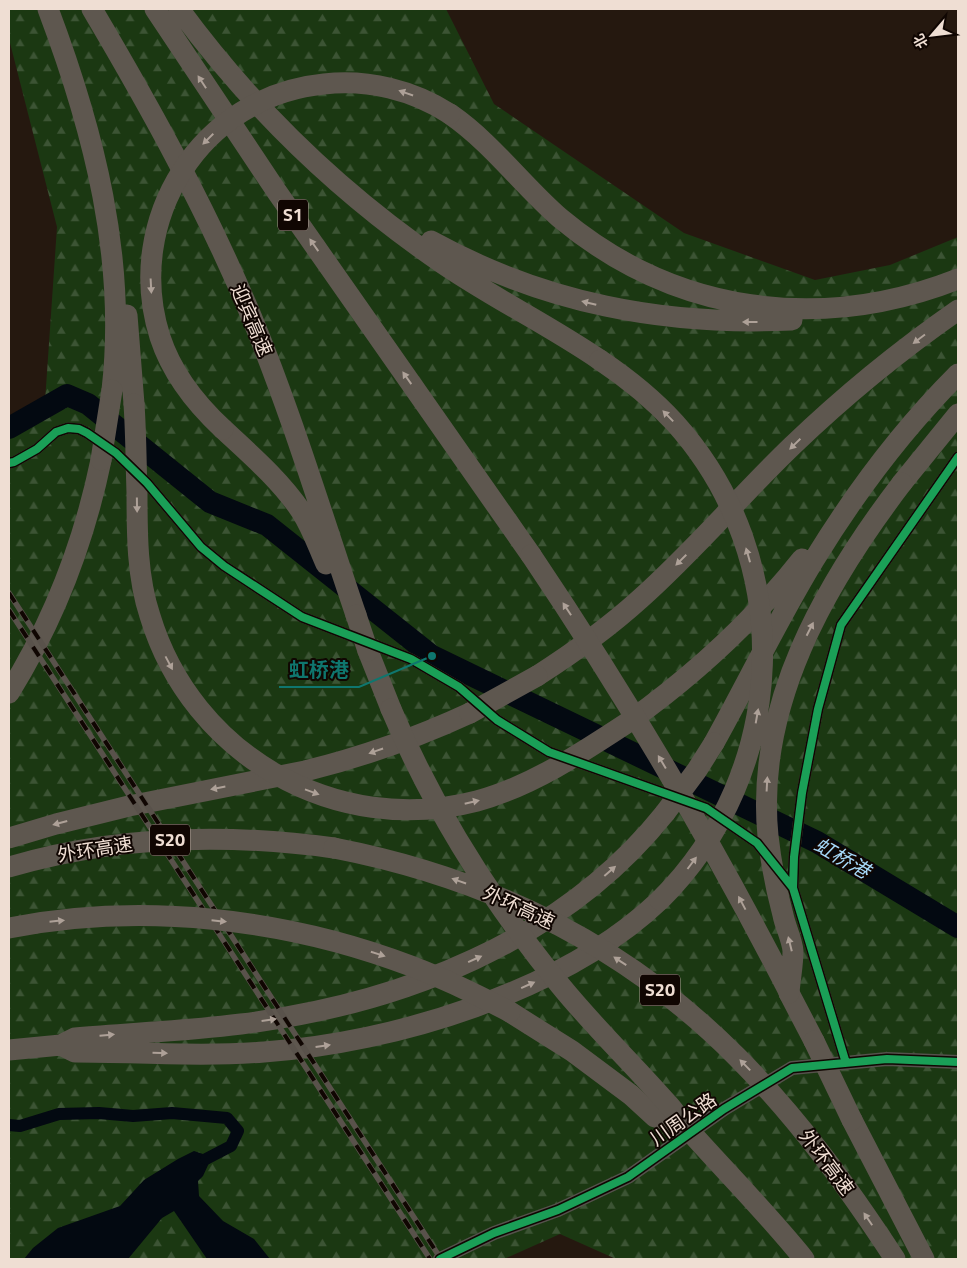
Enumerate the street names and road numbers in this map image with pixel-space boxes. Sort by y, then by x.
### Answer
road number: S1 [278,200,308,230]
street label: 迎宾高速 [224,279,281,360]
road number: S20 [150,824,190,856]
street label: 外环高速 [55,828,135,869]
street label: 外环高速 [479,877,560,936]
road number: S20 [640,974,680,1006]
street label: 川周公路 [643,1085,722,1152]
street label: 外环高速 [793,1123,862,1201]

